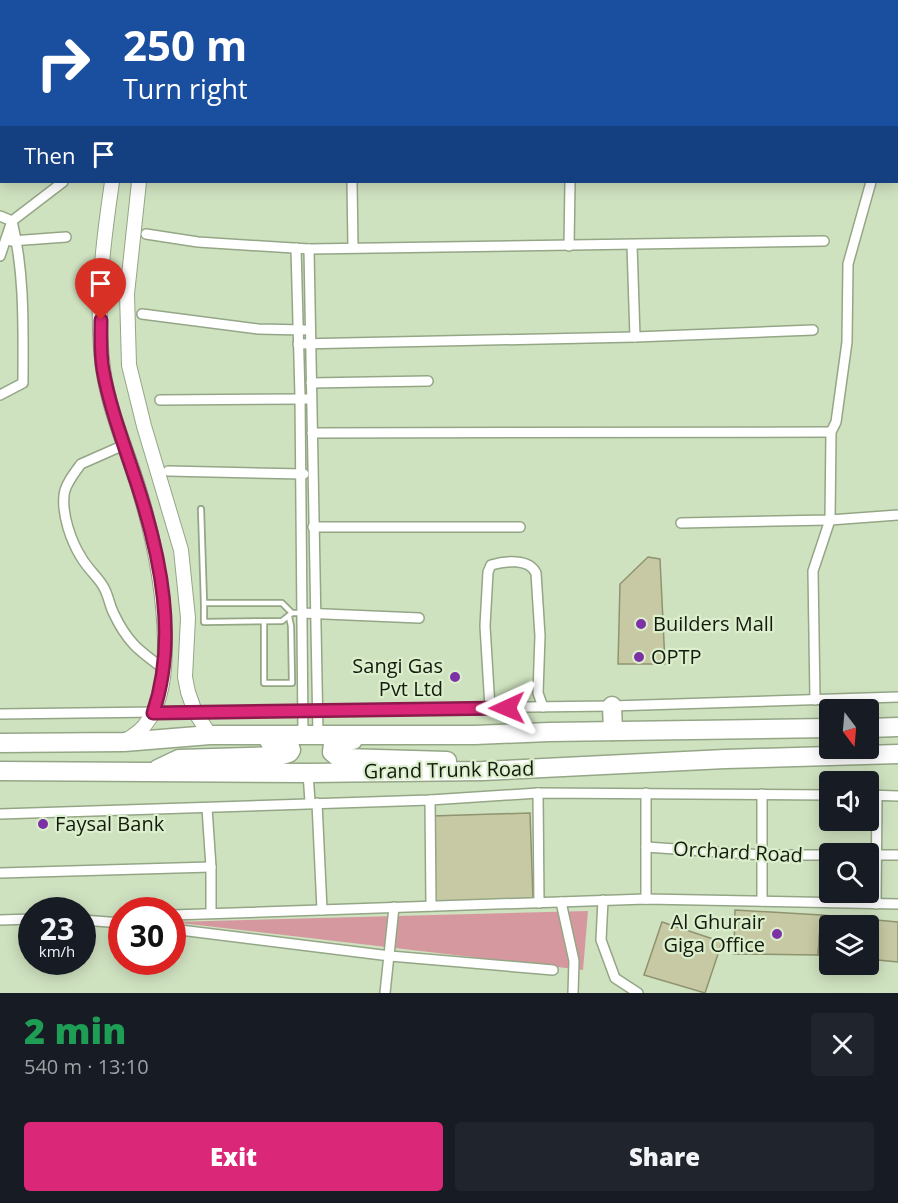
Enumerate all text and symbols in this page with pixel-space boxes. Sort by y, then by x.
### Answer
text: 250 m [123,16,247,73]
icon: right [24,24,102,102]
text: Turn right [123,70,248,107]
icon: arrive [87,138,120,171]
text: Then [24,140,75,170]
pin [75,258,126,320]
icon: arrive [84,267,117,300]
place label: Builders Mall [653,610,774,637]
marker: Builders Mall [634,617,648,631]
place label: OPTP [651,643,702,670]
marker: OPTP [632,650,646,664]
place label: Sangi Gas Pvt Ltd [352,652,443,702]
marker: Sangi Gas Pvt Ltd [448,670,462,684]
position arrow [475,676,539,740]
north arrow [819,699,879,759]
map controls [819,699,879,975]
street label: Grand Trunk Road [363,755,535,784]
button: sound [819,771,879,831]
place label: Faysal Bank [55,810,165,837]
marker: Faysal Bank [36,817,50,831]
street label: Orchard Road [672,835,804,868]
button: search [819,843,879,903]
speed limit sign: 30 [108,897,186,975]
text: 23 [40,908,74,949]
place label: Al Ghurair Giga Office [663,908,765,958]
button: layers [819,915,879,975]
marker: Al Ghurair Giga Office [770,927,784,941]
text: km/h [39,941,75,961]
text: 2 min [24,1006,126,1055]
button: close [811,1013,874,1076]
text: 540 m · 13:10 [24,1053,149,1080]
button: Exit [24,1122,443,1191]
button: Share [455,1122,874,1191]

